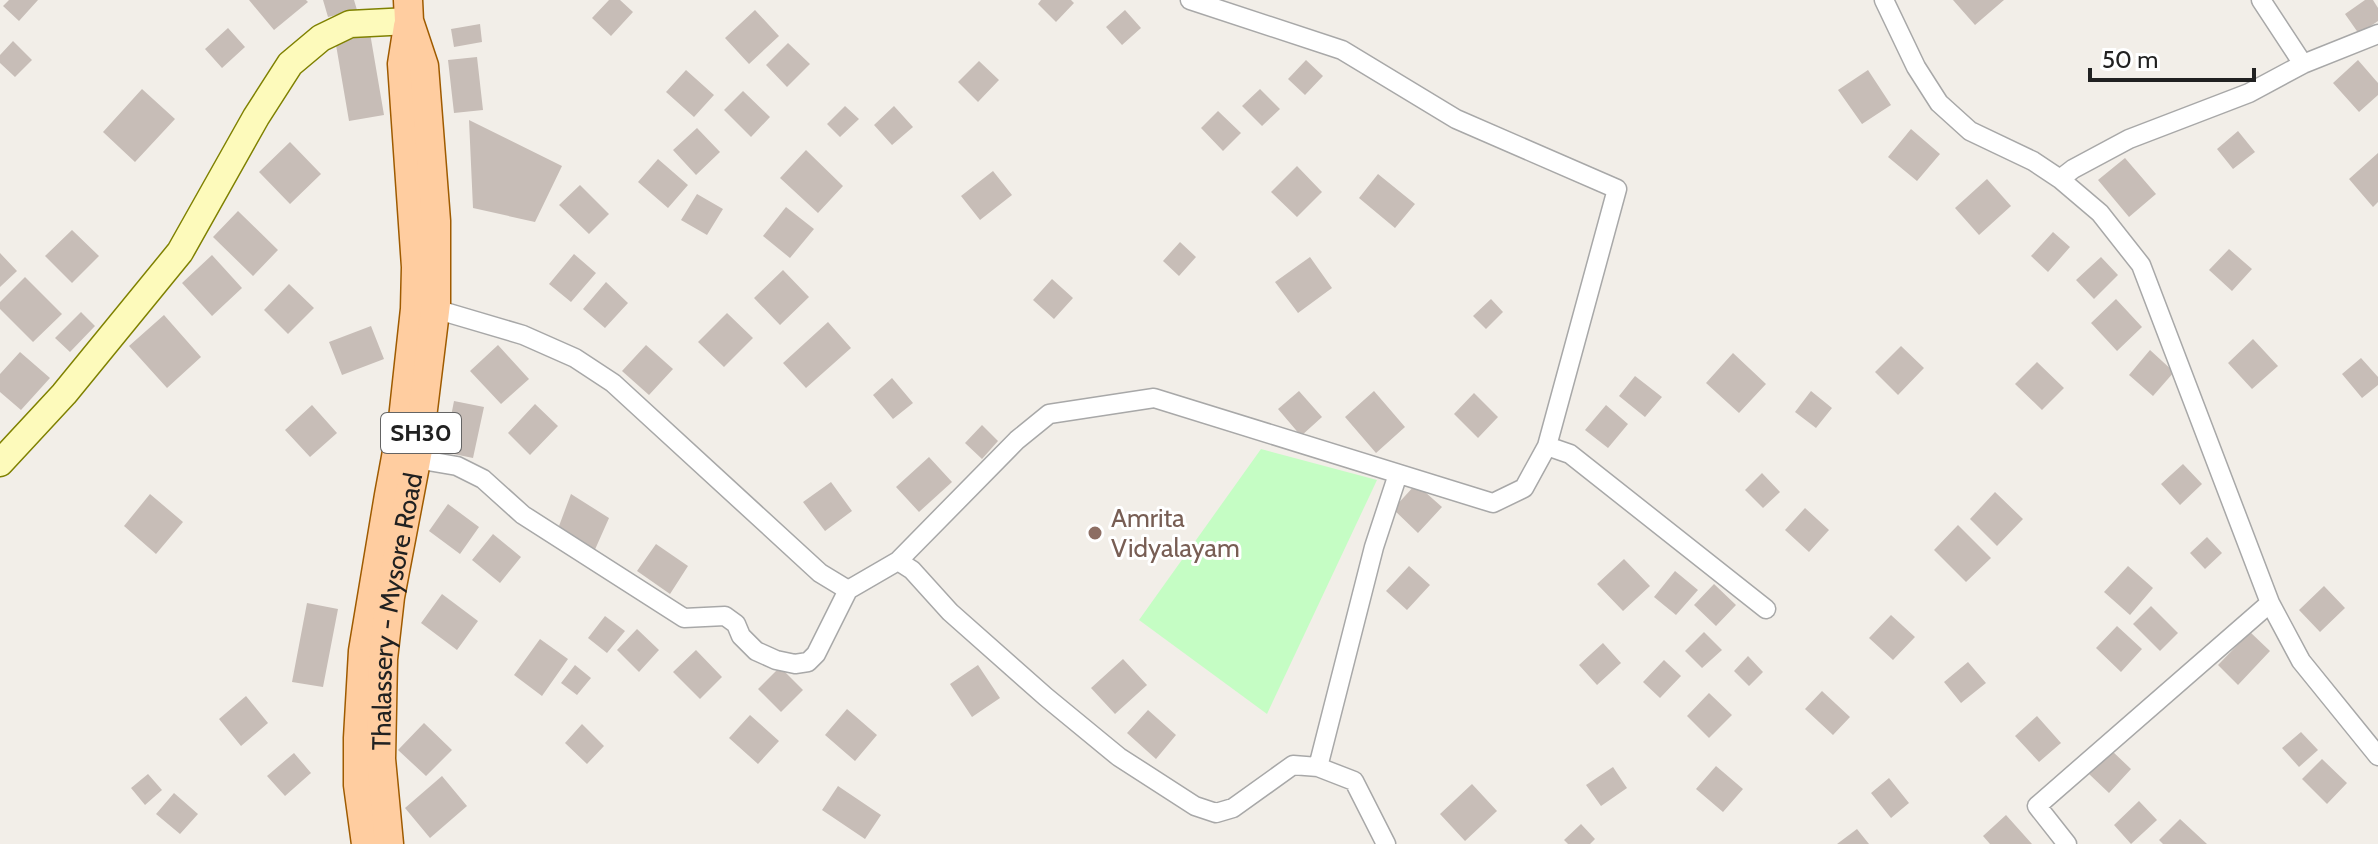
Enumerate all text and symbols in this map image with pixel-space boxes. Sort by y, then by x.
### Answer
scale bar [2090,32,2254,82]
text: 50 m [2102,45,2158,74]
road number: SH30 [381,413,461,453]
street label: Thalassery - Mysore Road [365,470,429,751]
place label: Amrita Vidyalayam [1111,502,1240,564]
marker: Amrita Vidyalayam [1086,524,1104,542]

